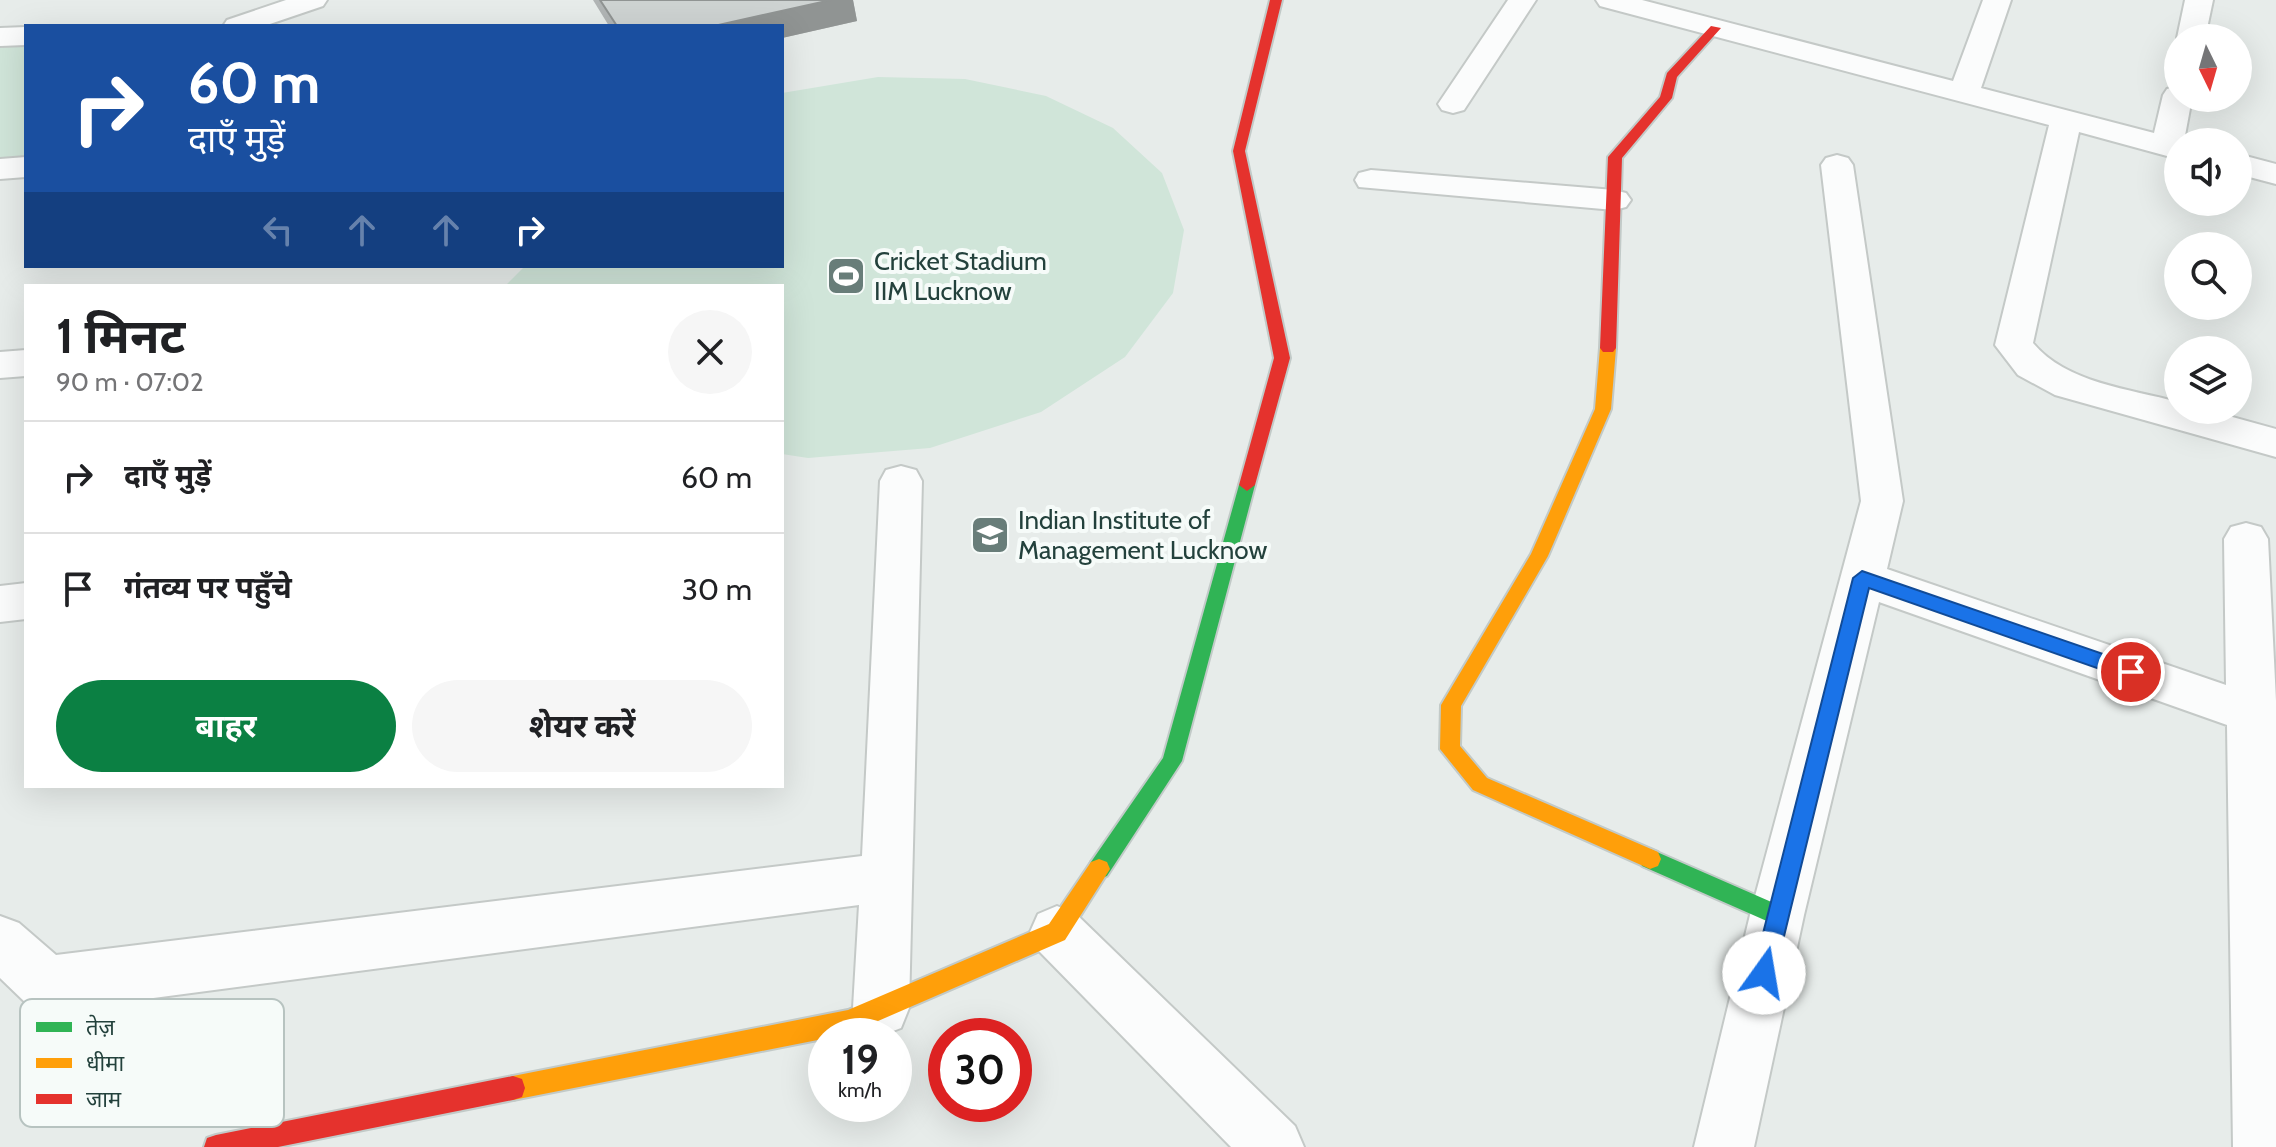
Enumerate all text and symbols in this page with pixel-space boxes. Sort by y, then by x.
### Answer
north arrow [2164,24,2252,112]
map controls [2164,24,2252,424]
text: 60 m [188,49,320,117]
icon: right [56,56,160,160]
text: दाएँ मुड़ें [188,117,285,161]
button: sound [2164,128,2252,216]
icon: left [256,208,300,252]
icon: ahead [340,208,384,252]
icon: ahead [424,208,468,252]
icon: right [508,208,552,252]
button: search [2164,232,2252,320]
place label: Cricket Stadium IIM Lucknow [874,245,1047,307]
sports icon: Cricket Stadium IIM Lucknow [825,255,867,297]
text: 1 मिनट [56,307,185,365]
button: close [668,310,752,394]
button: layers [2164,336,2252,424]
text: 90 m · 07:02 [56,366,204,398]
icon: right [56,455,100,499]
text: दाएँ मुड़ें [124,457,211,494]
text: 60 m [681,459,752,496]
place label: Indian Institute of Management Lucknow [1018,504,1267,566]
school or university icon: Indian Institute of Management Lucknow [969,514,1011,556]
icon: arrive [56,567,100,611]
text: गंतव्य पर पहुँचे [124,569,292,606]
text: 30 m [682,571,752,608]
pin [2097,638,2165,706]
icon: arrive [2109,650,2153,694]
button: बाहर [56,680,396,772]
button: शेयर करें [412,680,752,772]
position arrow [1722,931,1806,1015]
legend [20,999,284,1127]
text: तेज़ [86,1014,116,1041]
speed limit sign: 30 [928,1018,1032,1122]
text: 19 [841,1035,879,1084]
text: धीमा [86,1050,124,1077]
text: km/h [838,1078,882,1102]
text: जाम [86,1086,122,1113]

